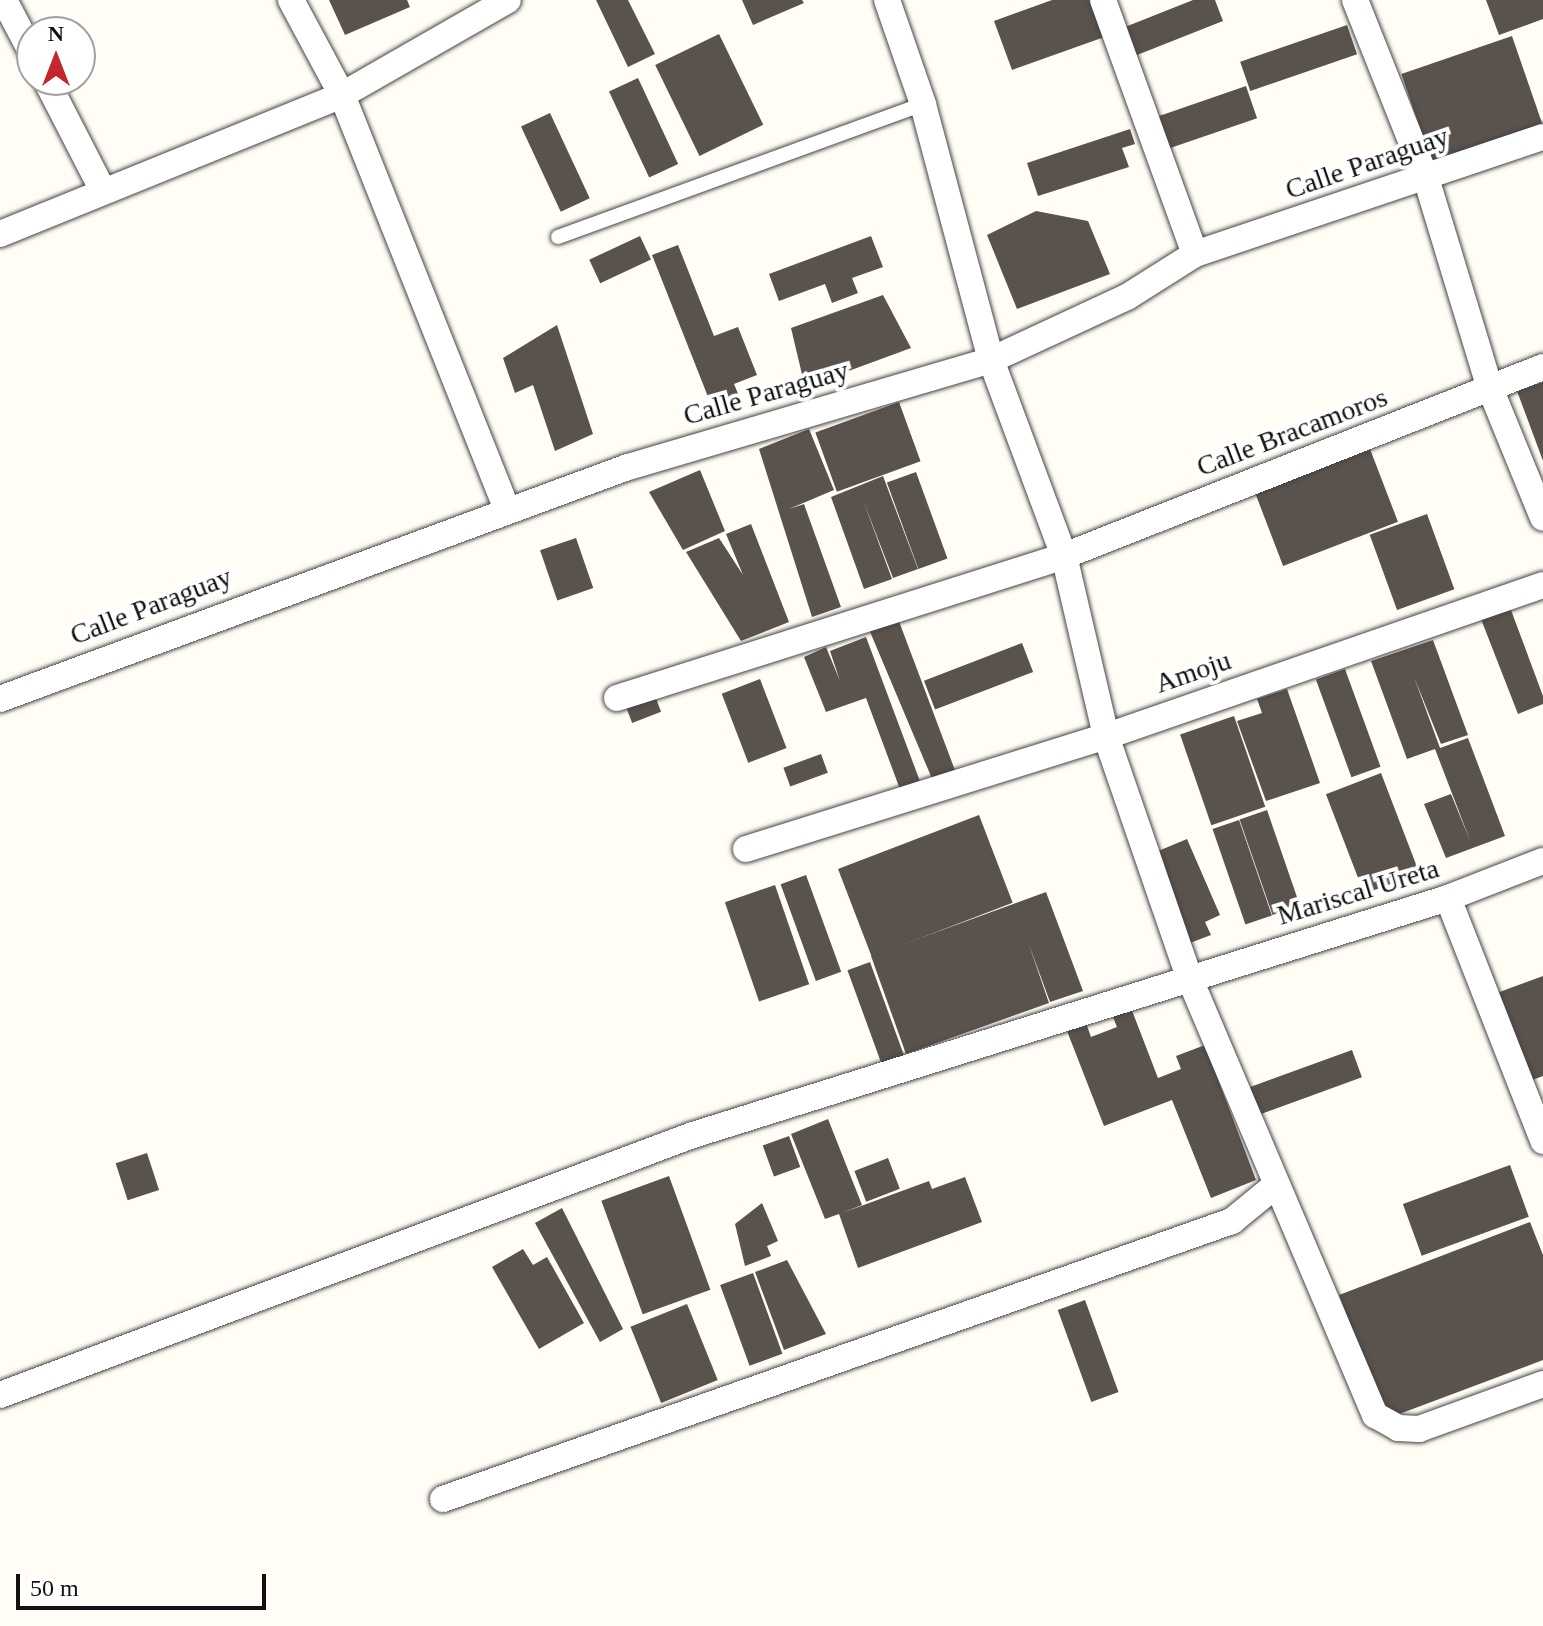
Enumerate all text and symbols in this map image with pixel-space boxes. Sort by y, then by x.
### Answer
north arrow [16,16,96,96]
text: N [48,21,64,46]
street label: Calle Paraguay [1281,119,1453,207]
street label: Calle Paraguay [680,353,852,433]
street label: Calle Bracamoros [1192,380,1392,484]
street label: Calle Paraguay [65,560,237,652]
street label: Amoju [1151,643,1235,701]
street label: Mariscal Ureta [1273,852,1443,932]
scale bar [20,1558,270,1608]
text: 50 m [30,1575,79,1601]

